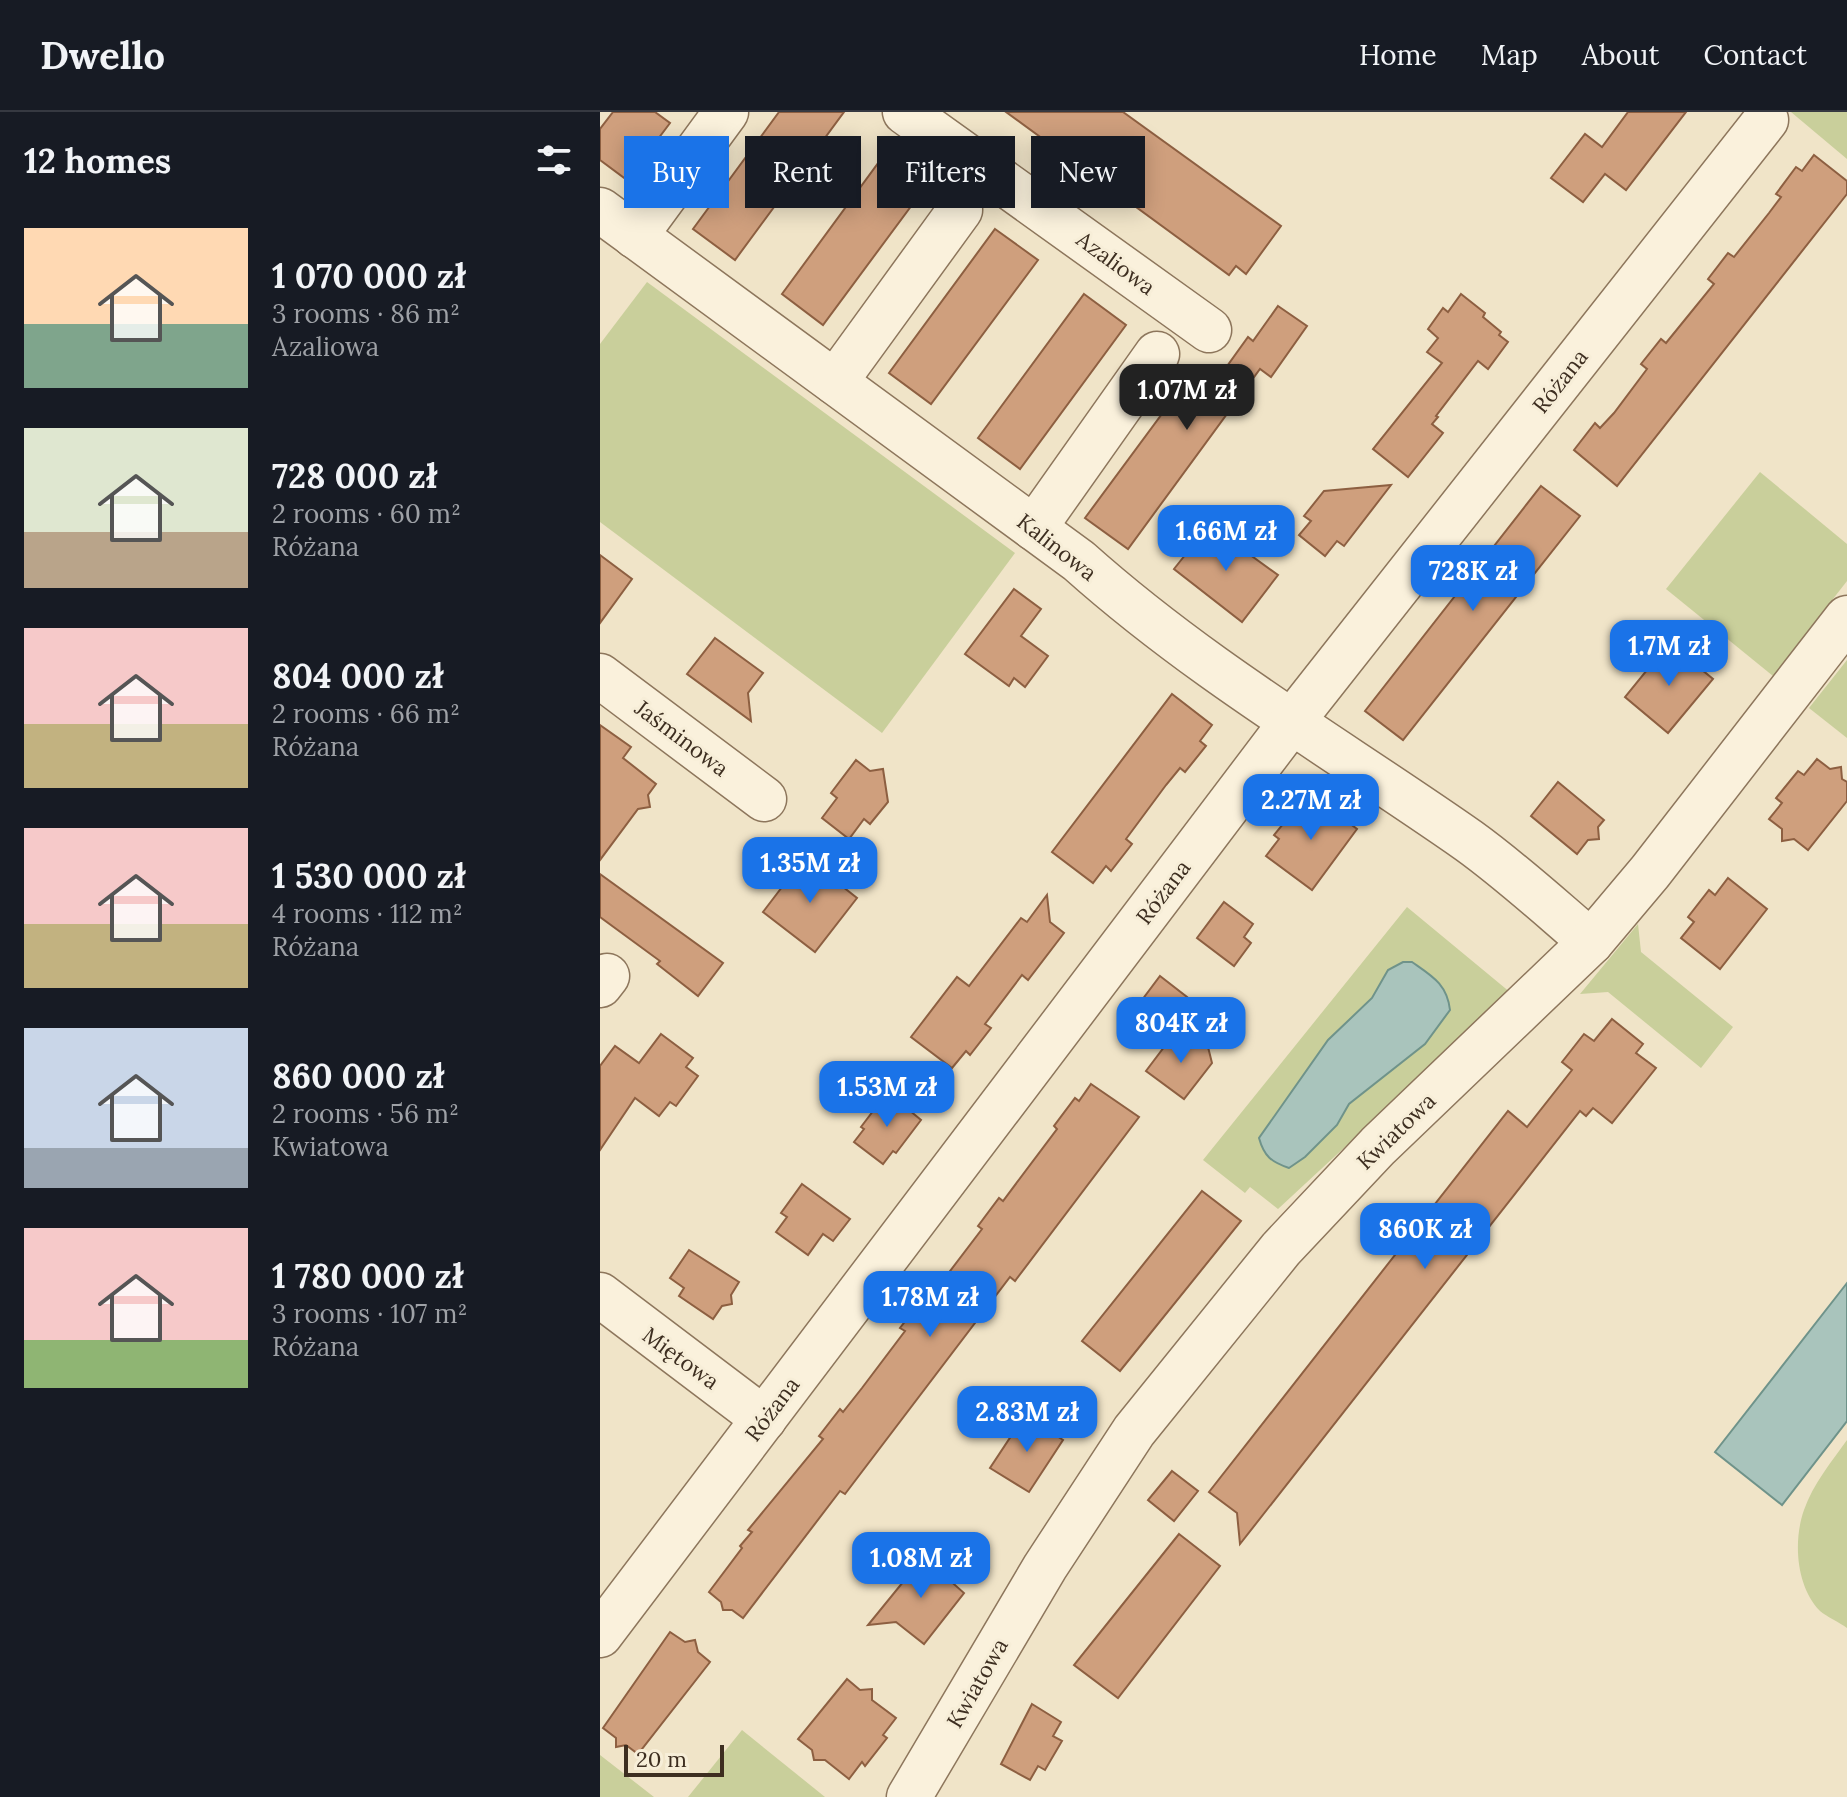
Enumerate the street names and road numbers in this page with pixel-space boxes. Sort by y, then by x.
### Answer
street label: Azaliowa [1070,224,1161,301]
street label: Różana [1526,343,1594,419]
street label: Kalinowa [1012,507,1102,587]
street label: Jaśminowa [629,693,734,782]
street label: Różana [1130,854,1196,930]
street label: Kwiatowa [1351,1087,1441,1175]
street label: Miętowa [637,1321,725,1395]
street label: Różana [739,1371,805,1447]
street label: Kwiatowa [940,1633,1014,1733]

